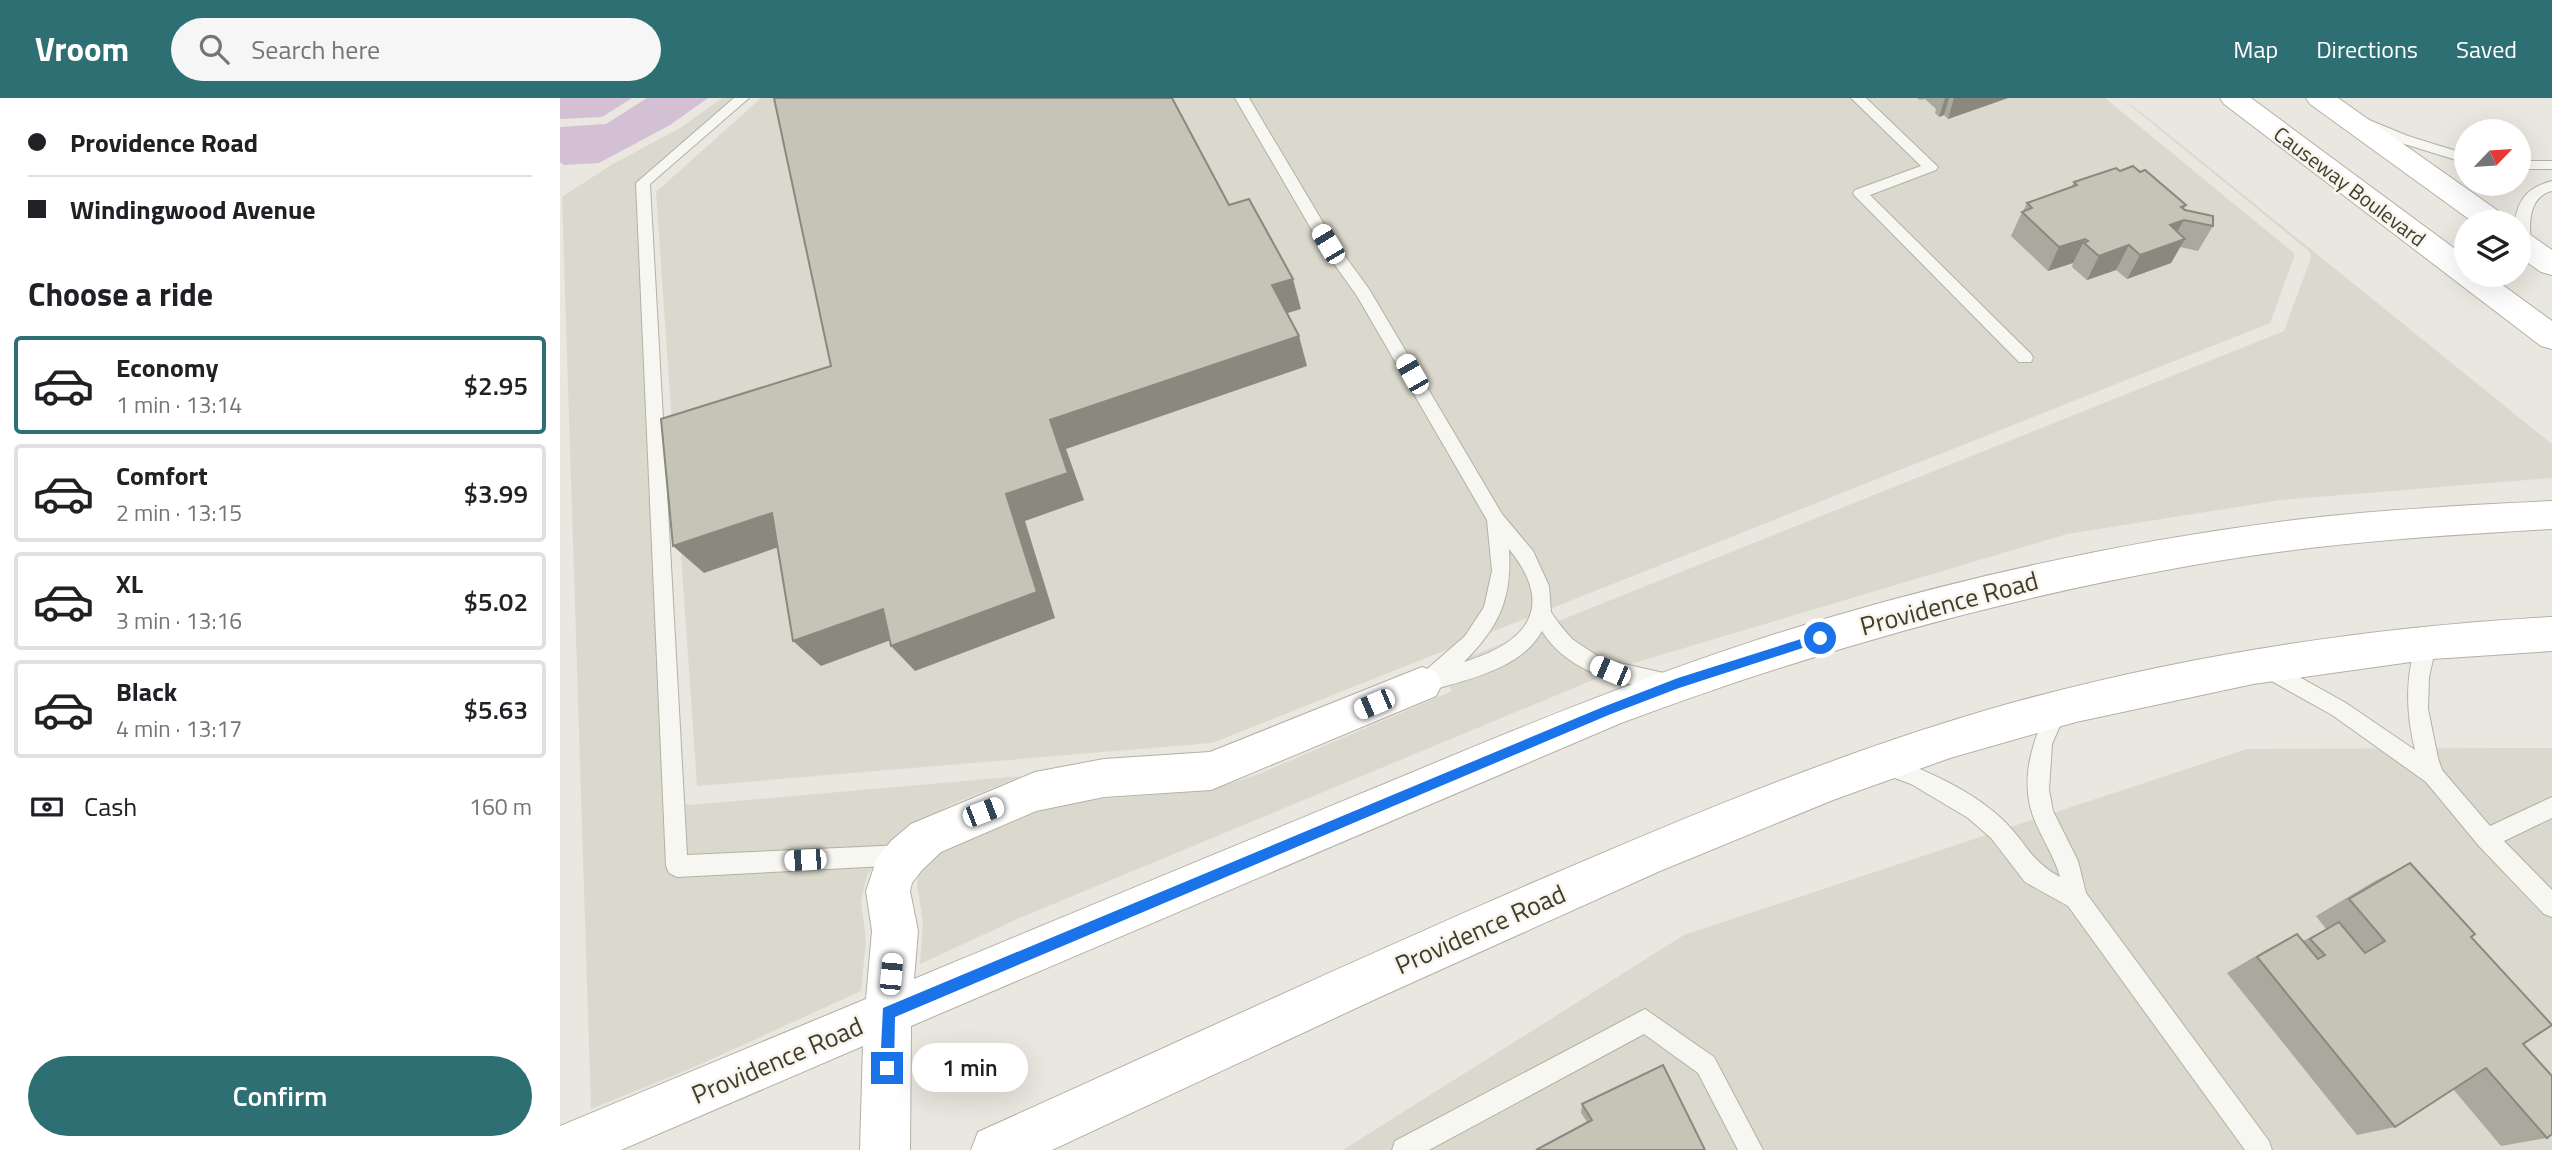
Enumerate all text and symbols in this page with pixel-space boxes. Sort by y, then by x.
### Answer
search box [171,18,661,81]
text: Vroom [35,24,129,74]
icon: search [195,30,233,68]
text: Search here [251,30,380,69]
text: Map [2233,31,2278,67]
text: Directions [2316,31,2418,67]
text: Saved [2456,31,2517,67]
street label: Causeway Boulevard [2267,118,2433,254]
north arrow [2454,119,2530,196]
map controls [2454,119,2531,287]
text: Providence Road [70,123,258,162]
text: Windingwood Avenue [70,190,316,229]
button: layers [2454,210,2531,287]
car [1309,221,1348,267]
text: Choose a ride [28,270,213,318]
text: Economy [116,348,218,387]
car [1393,351,1432,397]
icon: car [32,354,95,417]
text: $2.95 [464,366,528,405]
text: 1 min · 13:14 [116,387,242,422]
text: Comfort [116,456,208,495]
icon: car [32,462,95,525]
text: $3.99 [464,474,528,513]
text: 2 min · 13:15 [116,495,242,530]
street label: Providence Road [1856,560,2042,646]
text: XL [116,564,143,603]
icon: car [32,570,95,633]
text: $5.02 [464,582,528,621]
text: 3 min · 13:16 [116,603,242,638]
route start [1804,622,1836,654]
car [1587,653,1634,689]
text: Black [116,672,177,711]
icon: car [32,678,95,741]
car [1351,686,1398,722]
text: $5.63 [464,690,528,729]
text: 4 min · 13:17 [116,711,242,746]
text: Cash [84,787,137,826]
icon: cash [28,788,66,826]
text: 160 m [469,789,532,824]
car [960,795,1007,829]
car [784,848,827,872]
street label: Providence Road [1388,874,1572,984]
car [879,952,904,996]
street label: Providence Road [685,1006,869,1114]
callout: 1 min [912,1044,1027,1093]
text: 1 min [942,1050,998,1085]
route end [871,1052,903,1084]
button: Confirm [28,1056,532,1136]

